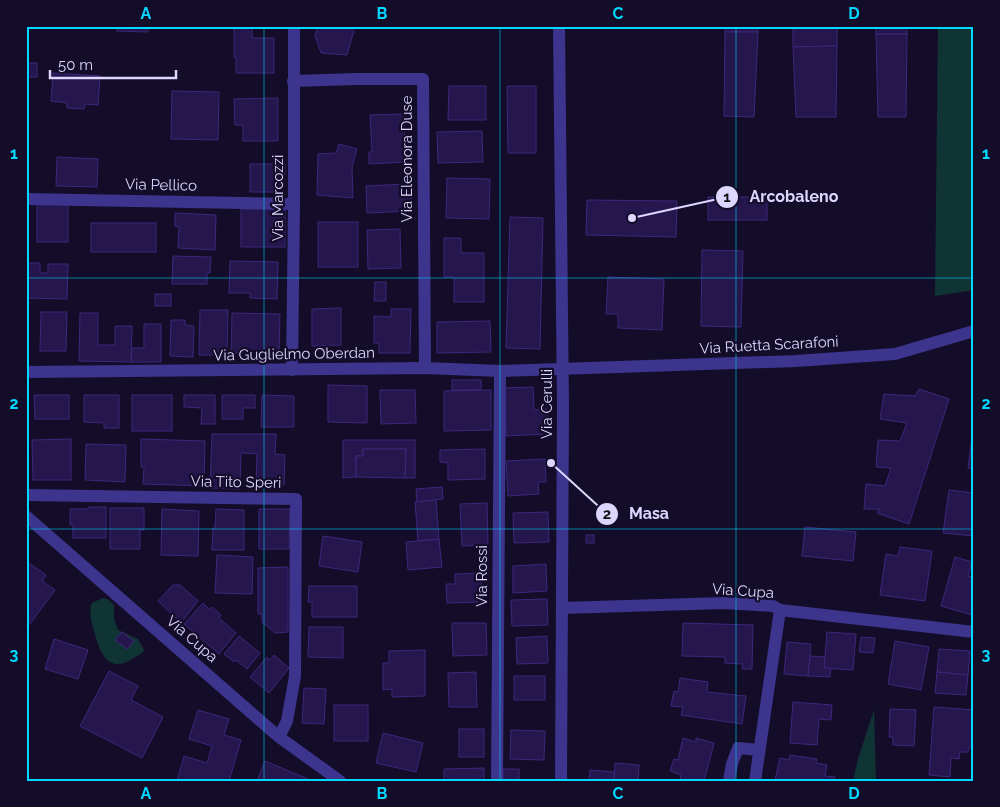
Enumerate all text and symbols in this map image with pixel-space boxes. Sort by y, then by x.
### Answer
text: A [141,4,152,23]
text: B [377,4,388,23]
text: C [613,4,624,23]
text: D [848,4,860,23]
scale bar [50,48,176,80]
text: 50 m [58,56,93,74]
street label: Via Eleonora Duse [398,95,416,223]
text: 1 [10,144,18,163]
text: 1 [982,144,990,163]
street label: Via Marcozzi [269,155,287,241]
street label: Via Pellico [125,175,197,195]
callout: Arcobaleno [715,181,849,212]
text: Arcobaleno [750,187,839,206]
text: 1 [723,188,731,206]
street label: Via Ruetta Scarafoni [699,332,839,358]
street label: Via Guglielmo Oberdan [213,344,375,364]
street label: Via Cerulli [538,369,556,439]
text: 2 [9,394,19,413]
text: 2 [981,394,991,413]
street label: Via Tito Speri [190,472,282,492]
callout: Masa [594,498,679,529]
text: Masa [629,504,669,523]
text: 2 [603,505,611,523]
street label: Via Rossi [473,545,491,607]
street label: Via Cupa [711,580,775,602]
street label: Via Cupa [163,612,221,666]
text: 3 [10,645,19,664]
text: 3 [982,645,991,664]
text: A [141,784,152,803]
text: B [377,784,388,803]
text: C [613,784,624,803]
text: D [848,784,860,803]

